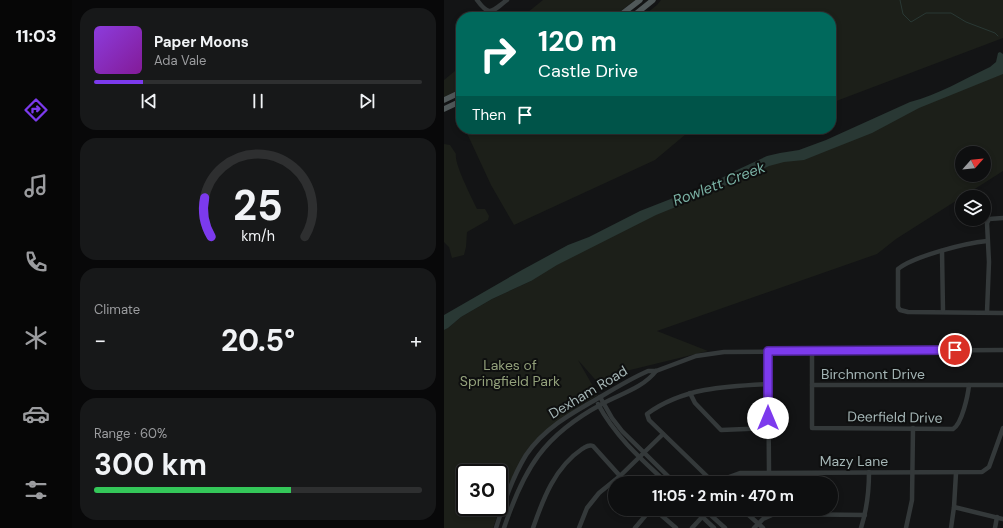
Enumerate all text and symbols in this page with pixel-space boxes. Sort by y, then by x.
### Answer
text: 120 m [538,23,617,60]
text: 11:03 [15,24,57,48]
icon: right [472,28,524,80]
text: Paper Moons [154,32,249,52]
text: Ada Vale [154,52,206,69]
text: Castle Drive [538,59,638,83]
icon: previous [138,90,160,112]
icon: pause [247,90,269,112]
icon: next [356,90,378,112]
icon: directions [22,96,50,124]
icon: arrive [514,104,536,126]
text: Then [472,105,506,125]
north arrow [955,146,991,182]
map controls [955,146,991,226]
water label: Rowlett Creek [670,157,768,211]
icon: music [22,172,50,200]
text: 25 [233,179,283,233]
button: layers [955,190,991,226]
text: km/h [241,227,275,245]
icon: phone [22,248,50,276]
text: Climate [94,301,140,318]
text: 20.5° [221,321,295,360]
icon: climate [22,324,50,352]
text: − [94,326,106,355]
text: + [410,326,422,355]
pin [938,333,972,367]
icon: arrive [944,339,966,361]
park label: Lakes of Springfield Park [460,356,560,390]
street label: Dexham Road [545,361,631,423]
street label: Birchmont Drive [821,365,925,383]
position arrow [747,397,789,439]
icon: car [22,400,50,428]
street label: Deerfield Drive [847,407,943,427]
text: Range · 60% [94,425,167,442]
text: 300 km [94,445,207,484]
street label: Mazy Lane [820,452,888,470]
speed limit sign: 30 [456,464,508,516]
icon: filters [22,476,50,504]
text: 11:05 · 2 min · 470 m [652,486,794,506]

